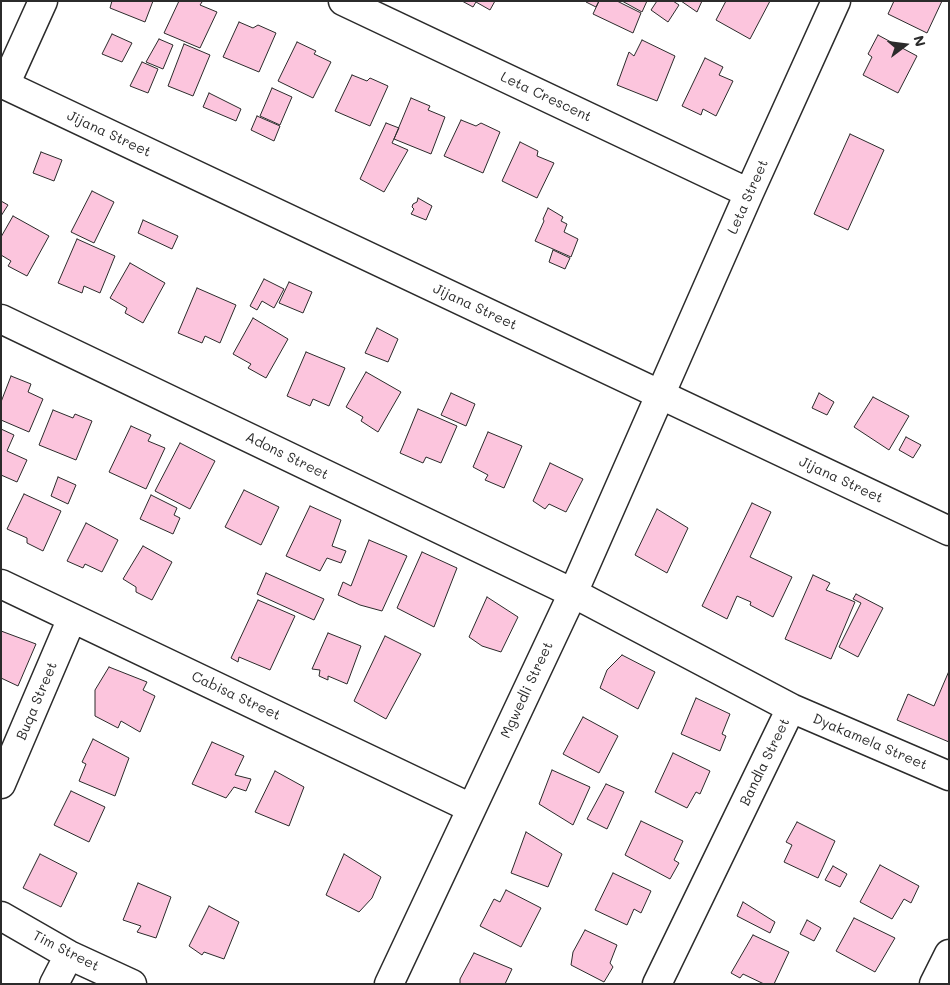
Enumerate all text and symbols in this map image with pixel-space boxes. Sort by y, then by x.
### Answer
north arrow [880,20,930,70]
text: N [909,33,931,49]
street label: Leta Crescent [498,69,594,125]
street label: Jijana Street [64,107,154,161]
street label: Leta Street [724,157,772,237]
street label: Jijana Street [430,280,520,334]
street label: Adons Street [243,429,331,483]
street label: Jijana Street [796,453,886,507]
street label: Mgwedli Street [497,639,557,741]
street label: Buqa Street [13,659,61,743]
street label: Cabisa Street [189,668,283,724]
street label: Dyakamela Street [810,710,930,774]
street label: Bandla Street [737,715,793,809]
street label: Tim Street [30,927,102,975]

